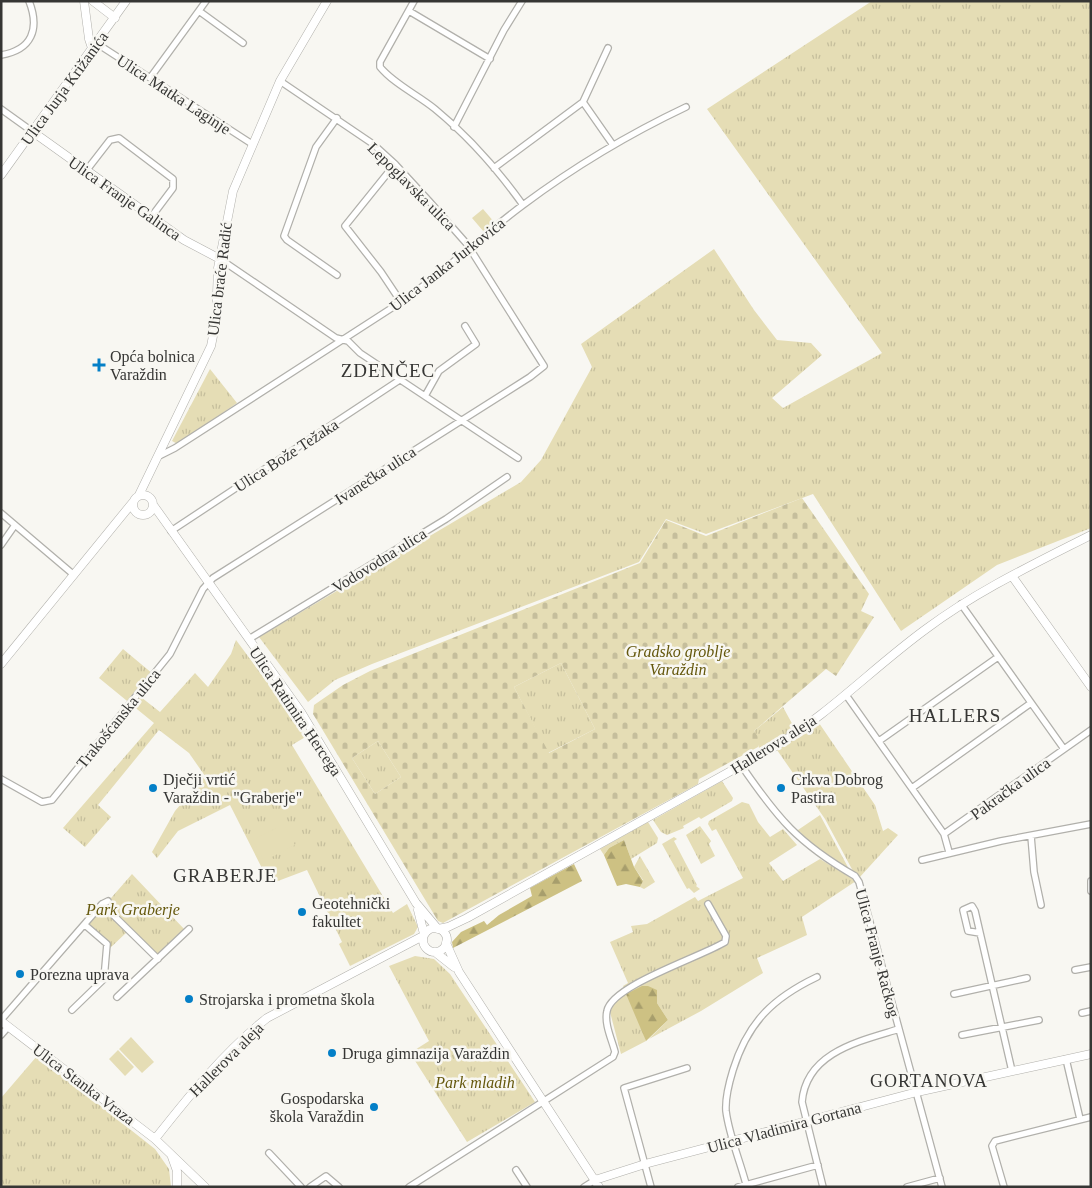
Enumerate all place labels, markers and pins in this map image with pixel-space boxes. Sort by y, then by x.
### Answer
place label: Opća bolnica Varaždin [110,348,195,383]
marker: Opća bolnica Varaždin [92,358,106,372]
place label: Dječji vrtić Varaždin - "Graberje" [163,771,302,807]
place label: Crkva Dobrog Pastira [791,771,883,806]
marker: Dječji vrtić Varaždin - "Graberje" [147,782,159,794]
marker: Crkva Dobrog Pastira [775,782,787,794]
place label: Geotehnički fakultet [312,895,391,930]
marker: Geotehnički fakultet [296,906,308,918]
place label: Porezna uprava [30,966,129,984]
marker: Porezna uprava [14,968,26,980]
place label: Strojarska i prometna škola [199,991,375,1009]
marker: Strojarska i prometna škola [183,993,195,1005]
place label: Druga gimnazija Varaždin [342,1045,510,1063]
marker: Druga gimnazija Varaždin [326,1047,338,1059]
place label: Gospodarska škola Varaždin [270,1090,364,1125]
marker: Gospodarska škola Varaždin [368,1101,380,1113]

